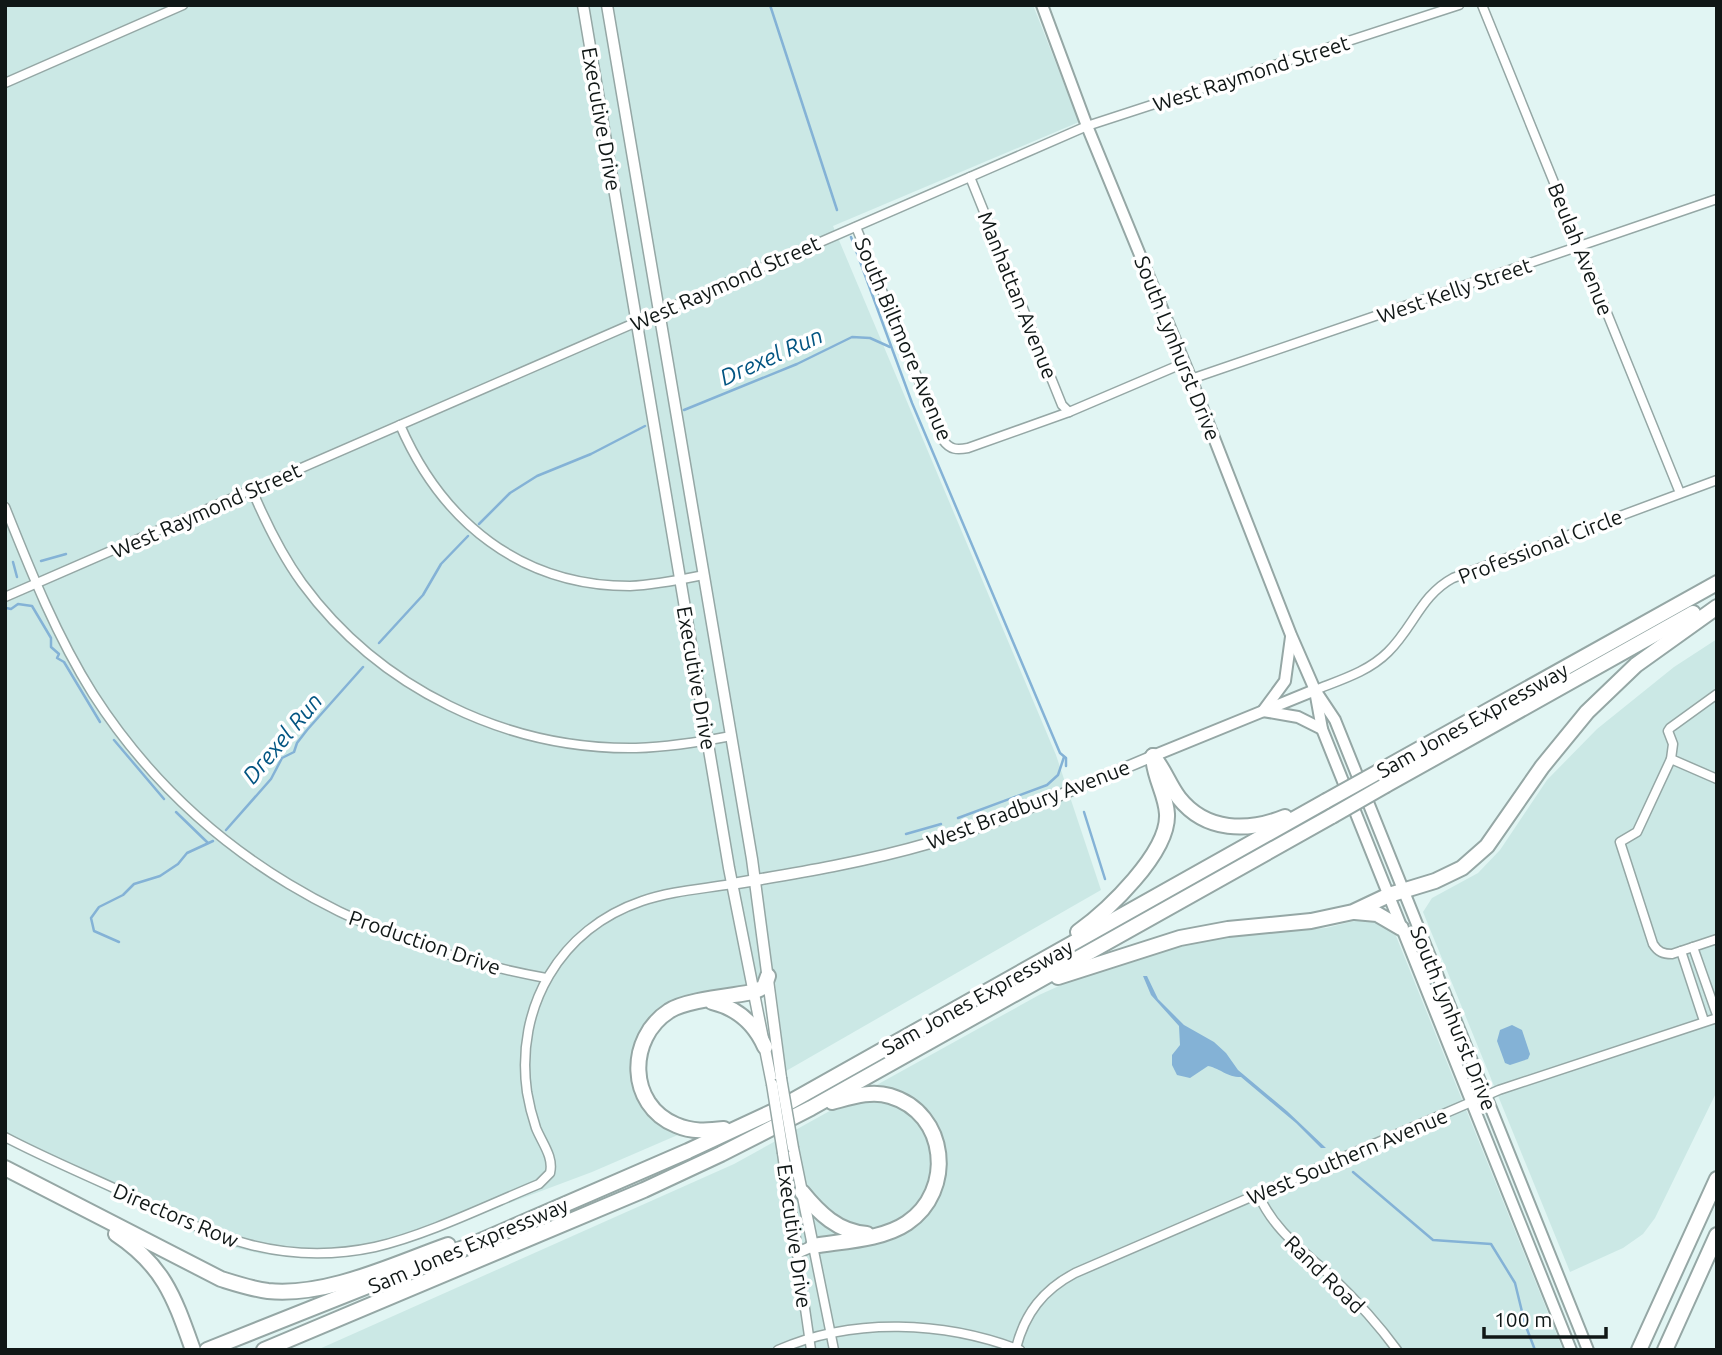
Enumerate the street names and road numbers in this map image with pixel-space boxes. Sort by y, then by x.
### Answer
street label: West Raymond Street [1150,30,1352,116]
street label: Executive Drive [578,45,626,193]
street label: Beulah Avenue [1543,179,1619,319]
street label: Manhattan Avenue [973,208,1063,382]
street label: West Raymond Street [627,230,823,336]
street label: South Biltmore Avenue [850,234,958,444]
street label: South Lynhurst Drive [1130,252,1226,444]
street label: West Kelly Street [1374,252,1534,328]
street label: West Raymond Street [108,457,304,563]
street label: Professional Circle [1455,504,1625,588]
street label: Executive Drive [673,604,721,752]
street label: Sam Jones Expressway [1372,657,1572,783]
street label: West Bradbury Avenue [923,754,1133,854]
street label: Production Drive [346,905,504,979]
street label: South Lynhurst Drive [1406,922,1502,1114]
street label: Sam Jones Expressway [877,934,1077,1060]
street label: West Southern Avenue [1243,1103,1451,1209]
street label: Executive Drive [773,1162,817,1310]
street label: Directors Row [110,1178,242,1252]
street label: Sam Jones Expressway [365,1192,571,1298]
street label: Rand Road [1280,1230,1370,1318]

